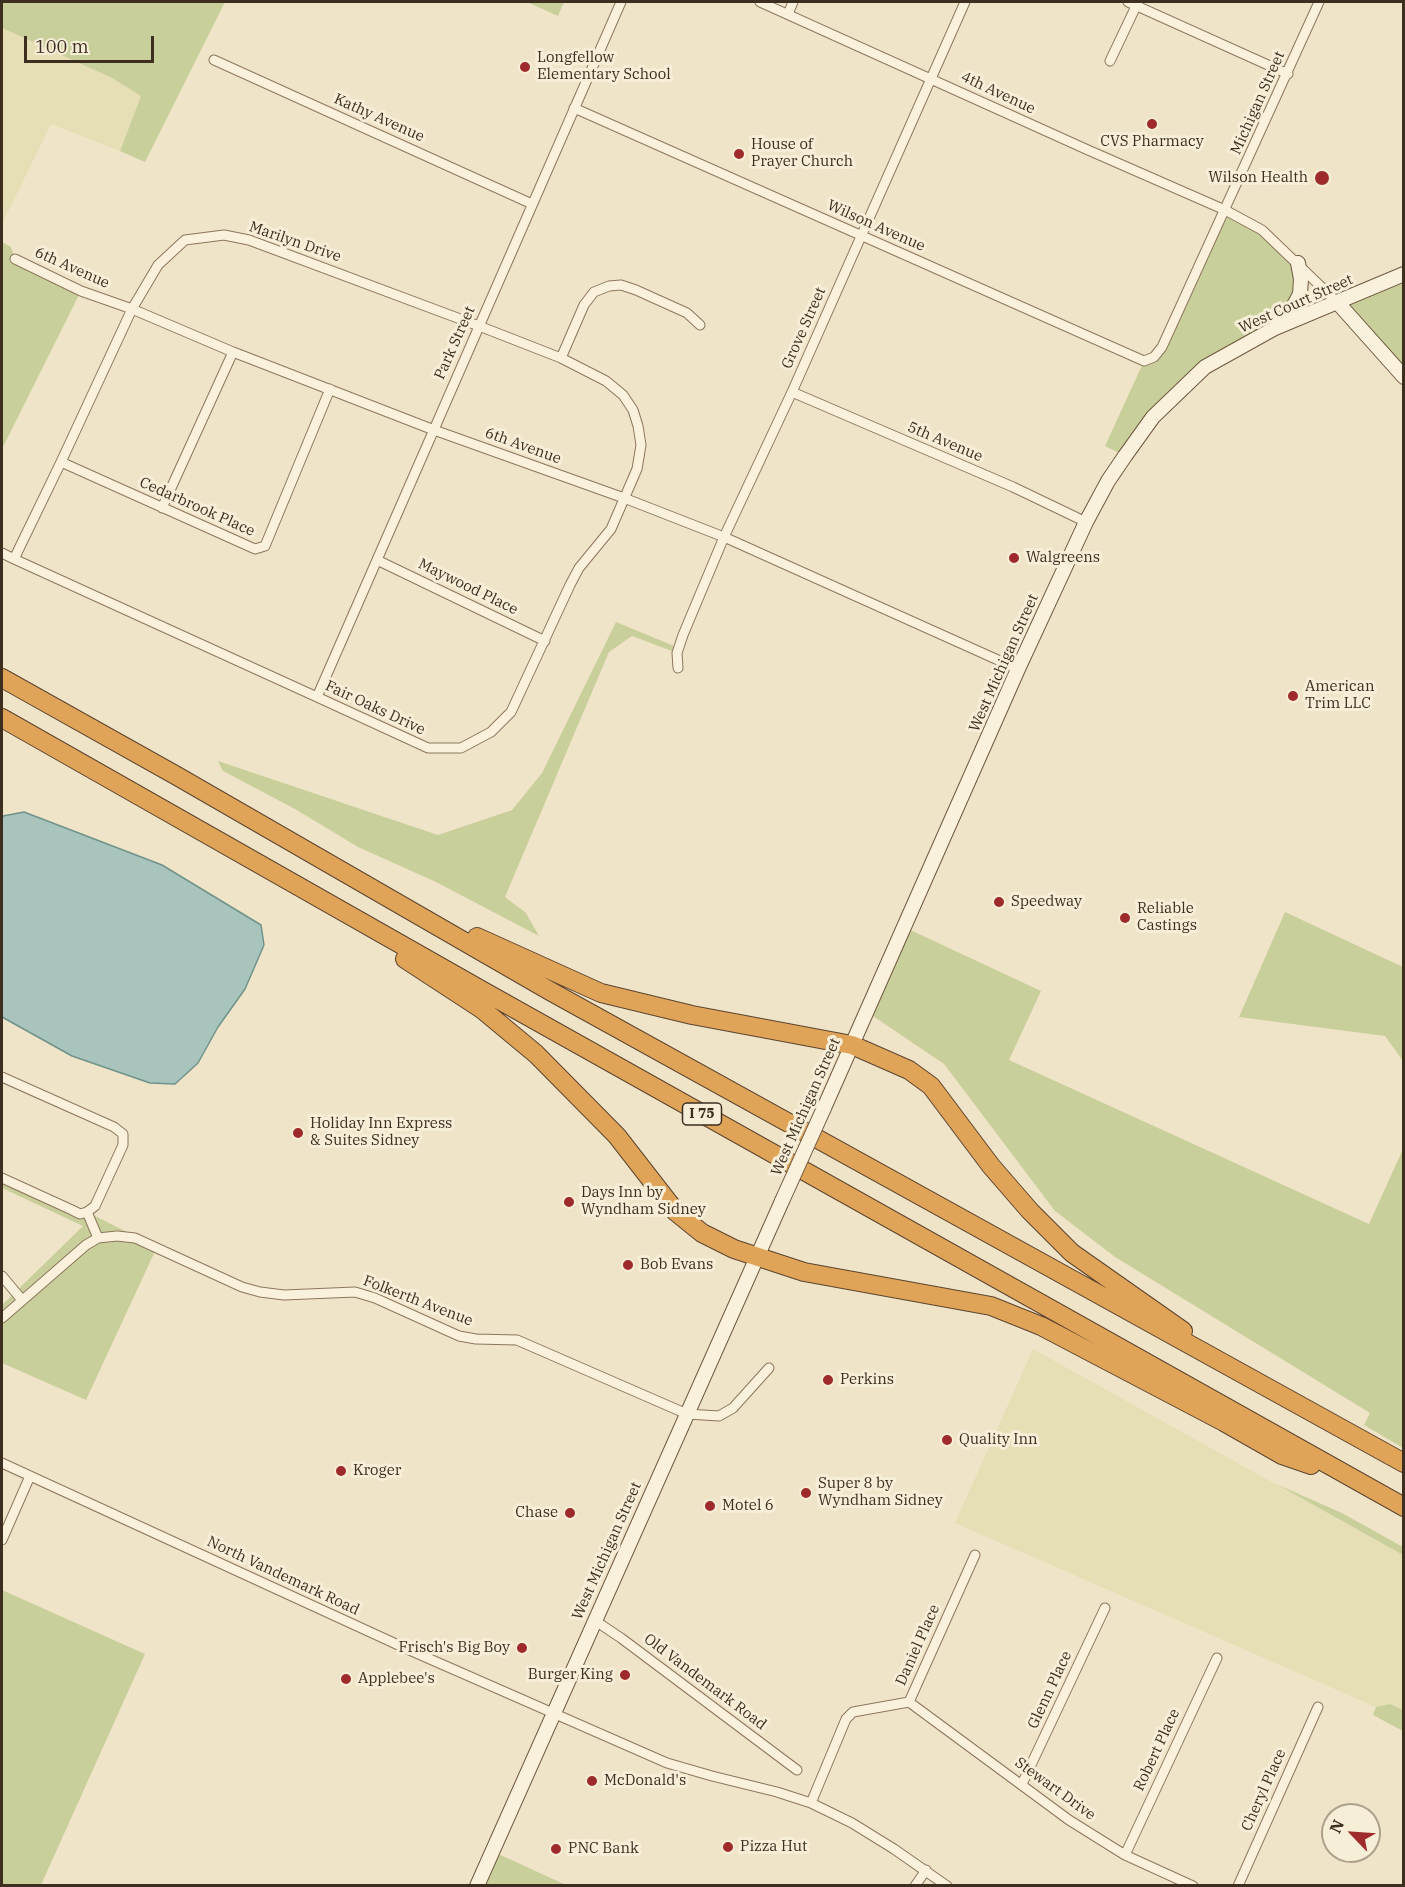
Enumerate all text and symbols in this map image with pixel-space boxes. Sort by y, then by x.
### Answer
scale bar [27,24,158,62]
text: 100 m [35,35,89,58]
place label: Longfellow Elementary School [537,49,671,84]
street label: Michigan Street [1227,49,1289,157]
marker: Longfellow Elementary School [518,60,532,74]
street label: 4th Avenue [958,68,1038,118]
street label: Kathy Avenue [331,90,427,146]
marker: CVS Pharmacy [1145,117,1159,131]
place label: CVS Pharmacy [1100,133,1204,151]
place label: House of Prayer Church [751,136,853,171]
marker: House of Prayer Church [732,147,746,161]
place label: Wilson Health [1208,169,1308,187]
marker: Wilson Health [1313,169,1331,187]
street label: Wilson Avenue [824,196,928,256]
street label: Marilyn Drive [247,218,343,266]
street label: 6th Avenue [32,244,112,292]
street label: West Court Street [1236,271,1356,337]
street label: Grove Street [778,284,830,372]
street label: Park Street [431,304,479,382]
street label: 5th Avenue [905,418,985,466]
street label: 6th Avenue [482,424,564,468]
street label: Cedarbrook Place [137,473,257,541]
place label: Walgreens [1026,549,1100,567]
marker: Walgreens [1007,551,1021,565]
street label: Maywood Place [415,555,521,619]
street label: West Michigan Street [965,591,1043,735]
street label: Fair Oaks Drive [322,677,428,739]
place label: American Trim LLC [1305,678,1374,713]
marker: American Trim LLC [1286,689,1300,703]
place label: Speedway [1011,893,1082,911]
marker: Speedway [992,895,1006,909]
place label: Reliable Castings [1137,900,1197,935]
marker: Reliable Castings [1118,911,1132,925]
street label: West Michigan Street [767,1035,845,1179]
road number: I 75 [682,1103,722,1125]
place label: Holiday Inn Express & Suites Sidney [310,1115,452,1150]
marker: Holiday Inn Express & Suites Sidney [291,1126,305,1140]
place label: Days Inn by Wyndham Sidney [581,1184,706,1219]
marker: Days Inn by Wyndham Sidney [562,1195,576,1209]
place label: Bob Evans [640,1256,713,1274]
marker: Bob Evans [621,1258,635,1272]
street label: Folkerth Avenue [361,1272,475,1330]
place label: Perkins [840,1371,894,1389]
marker: Perkins [821,1373,835,1387]
place label: Quality Inn [959,1431,1038,1449]
marker: Quality Inn [940,1433,954,1447]
place label: Kroger [353,1462,401,1480]
marker: Kroger [334,1464,348,1478]
place label: Super 8 by Wyndham Sidney [818,1475,943,1510]
street label: West Michigan Street [568,1479,646,1623]
marker: Super 8 by Wyndham Sidney [799,1486,813,1500]
place label: Motel 6 [722,1497,774,1515]
marker: Motel 6 [703,1499,717,1513]
place label: Chase [515,1504,558,1522]
marker: Chase [563,1506,577,1520]
street label: North Vandemark Road [204,1533,362,1619]
street label: Daniel Place [892,1602,944,1688]
street label: Old Vandemark Road [640,1630,770,1734]
place label: Frisch's Big Boy [399,1639,510,1657]
marker: Frisch's Big Boy [515,1641,529,1655]
street label: Glenn Place [1024,1648,1076,1732]
place label: Burger King [528,1666,613,1684]
marker: Burger King [618,1668,632,1682]
place label: Applebee's [358,1670,435,1688]
marker: Applebee's [339,1672,353,1686]
street label: Robert Place [1130,1706,1184,1794]
street label: Cheryl Place [1238,1746,1290,1834]
street label: Stewart Drive [1011,1754,1099,1824]
place label: McDonald's [604,1772,686,1790]
marker: McDonald's [585,1774,599,1788]
north arrow [1321,1803,1381,1863]
text: N [1325,1816,1348,1836]
place label: Pizza Hut [740,1838,807,1856]
place label: PNC Bank [568,1840,639,1858]
marker: Pizza Hut [721,1840,735,1854]
marker: PNC Bank [549,1842,563,1856]

